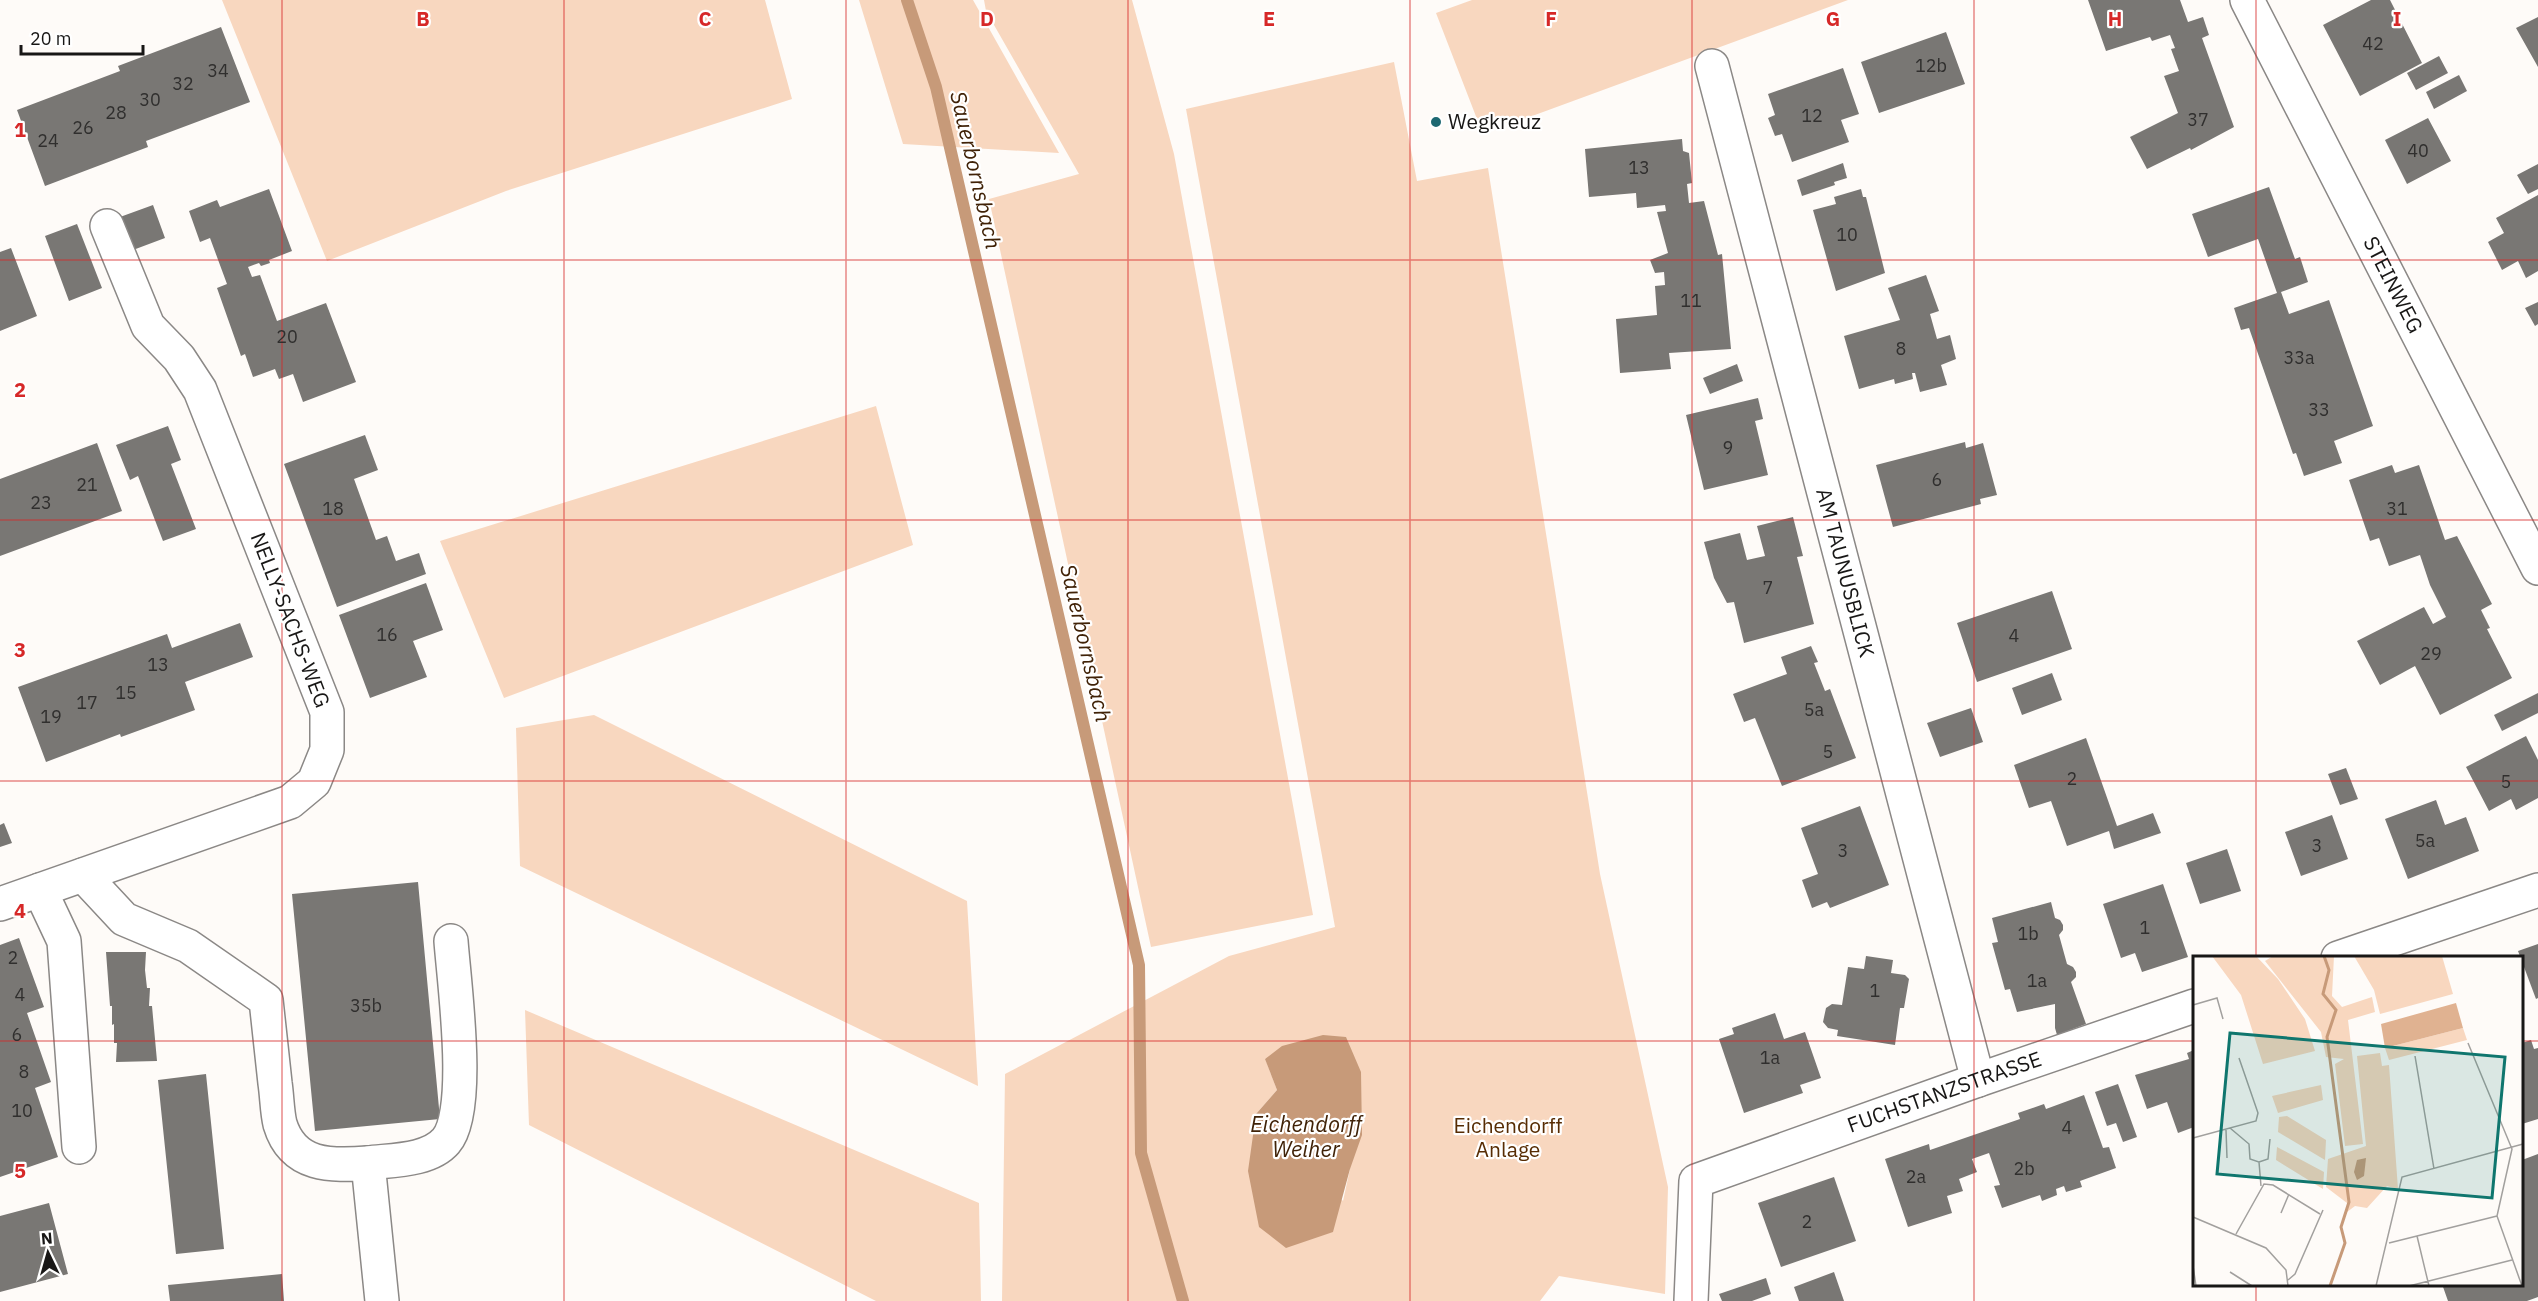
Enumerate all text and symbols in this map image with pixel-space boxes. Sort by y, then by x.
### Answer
text: B [416,5,430,32]
text: C [698,5,712,32]
text: D [980,5,994,32]
text: E [1263,5,1275,32]
text: F [1545,5,1557,32]
text: G [1826,5,1840,32]
text: H [2108,5,2122,32]
text: I [2393,5,2401,32]
scale bar [21,18,142,56]
text: 20 m [30,27,72,50]
house number: 42 [2362,32,2384,55]
house number: 12b [1915,54,1947,77]
house number: 34 [207,59,229,82]
house number: 32 [172,72,194,95]
house number: 30 [139,88,161,111]
water label: Sauerbornsbach [944,88,1009,252]
house number: 28 [105,101,127,124]
house number: 12 [1801,104,1823,127]
place label: Wegkreuz [1448,107,1541,135]
house number: 37 [2187,108,2209,131]
marker: Wegkreuz [1429,115,1443,129]
text: 1 [14,116,26,143]
house number: 26 [72,116,94,139]
house number: 24 [37,129,59,152]
house number: 40 [2407,139,2429,162]
house number: 13 [1628,156,1650,179]
house number: 10 [1836,223,1858,246]
street label: STEINWEG [2357,231,2430,337]
house number: 11 [1680,289,1702,312]
house number: 20 [276,325,298,348]
house number: 8 [1896,337,1906,360]
house number: 33a [2283,346,2315,369]
text: 2 [14,376,26,403]
house number: 33 [2308,398,2330,421]
house number: 9 [1723,436,1733,459]
house number: 6 [1932,468,1942,491]
house number: 21 [76,473,98,496]
street label: AM TAUNUSBLICK [1810,485,1882,660]
house number: 23 [30,491,52,514]
house number: 18 [322,497,344,520]
house number: 31 [2386,497,2408,520]
street label: NELLY-SACHS-WEG [245,528,337,711]
water label: Sauerbornsbach [1054,561,1119,725]
house number: 7 [1763,576,1773,599]
house number: 16 [376,623,398,646]
house number: 4 [2009,624,2020,647]
text: 3 [14,636,26,663]
house number: 29 [2420,642,2442,665]
house number: 13 [147,653,169,676]
house number: 15 [115,681,137,704]
house number: 17 [76,691,98,714]
house number: 5a [1804,698,1825,721]
house number: 19 [40,705,62,728]
house number: 5 [1823,740,1833,763]
house number: 2 [2067,767,2077,790]
house number: 5 [2501,770,2511,793]
house number: 5a [2415,829,2436,852]
house number: 3 [2312,834,2322,857]
house number: 3 [1838,839,1848,862]
text: 4 [14,897,26,924]
house number: 1 [2140,916,2150,939]
house number: 1b [2017,922,2039,945]
house number: 2 [8,946,18,969]
inset map [2193,956,2523,1286]
house number: 1a [2027,969,2048,992]
house number: 1 [1870,979,1880,1002]
house number: 4 [15,983,26,1006]
house number: 35b [350,994,382,1017]
house number: 6 [12,1023,22,1046]
street label: FUCHSTANZSTRASSE [1843,1044,2045,1139]
house number: 1a [1760,1046,1781,1069]
house number: 8 [19,1060,29,1083]
house number: 10 [11,1099,33,1122]
water label: Eichendorff Weiher [1250,1109,1364,1163]
park label: Eichendorff Anlage [1454,1111,1563,1163]
house number: 4 [2062,1116,2073,1139]
text: 5 [14,1157,26,1184]
house number: 2b [2013,1157,2035,1180]
house number: 2a [1906,1165,1927,1188]
house number: 2 [1802,1210,1812,1233]
north arrow [18,1223,78,1283]
text: N [40,1228,53,1249]

